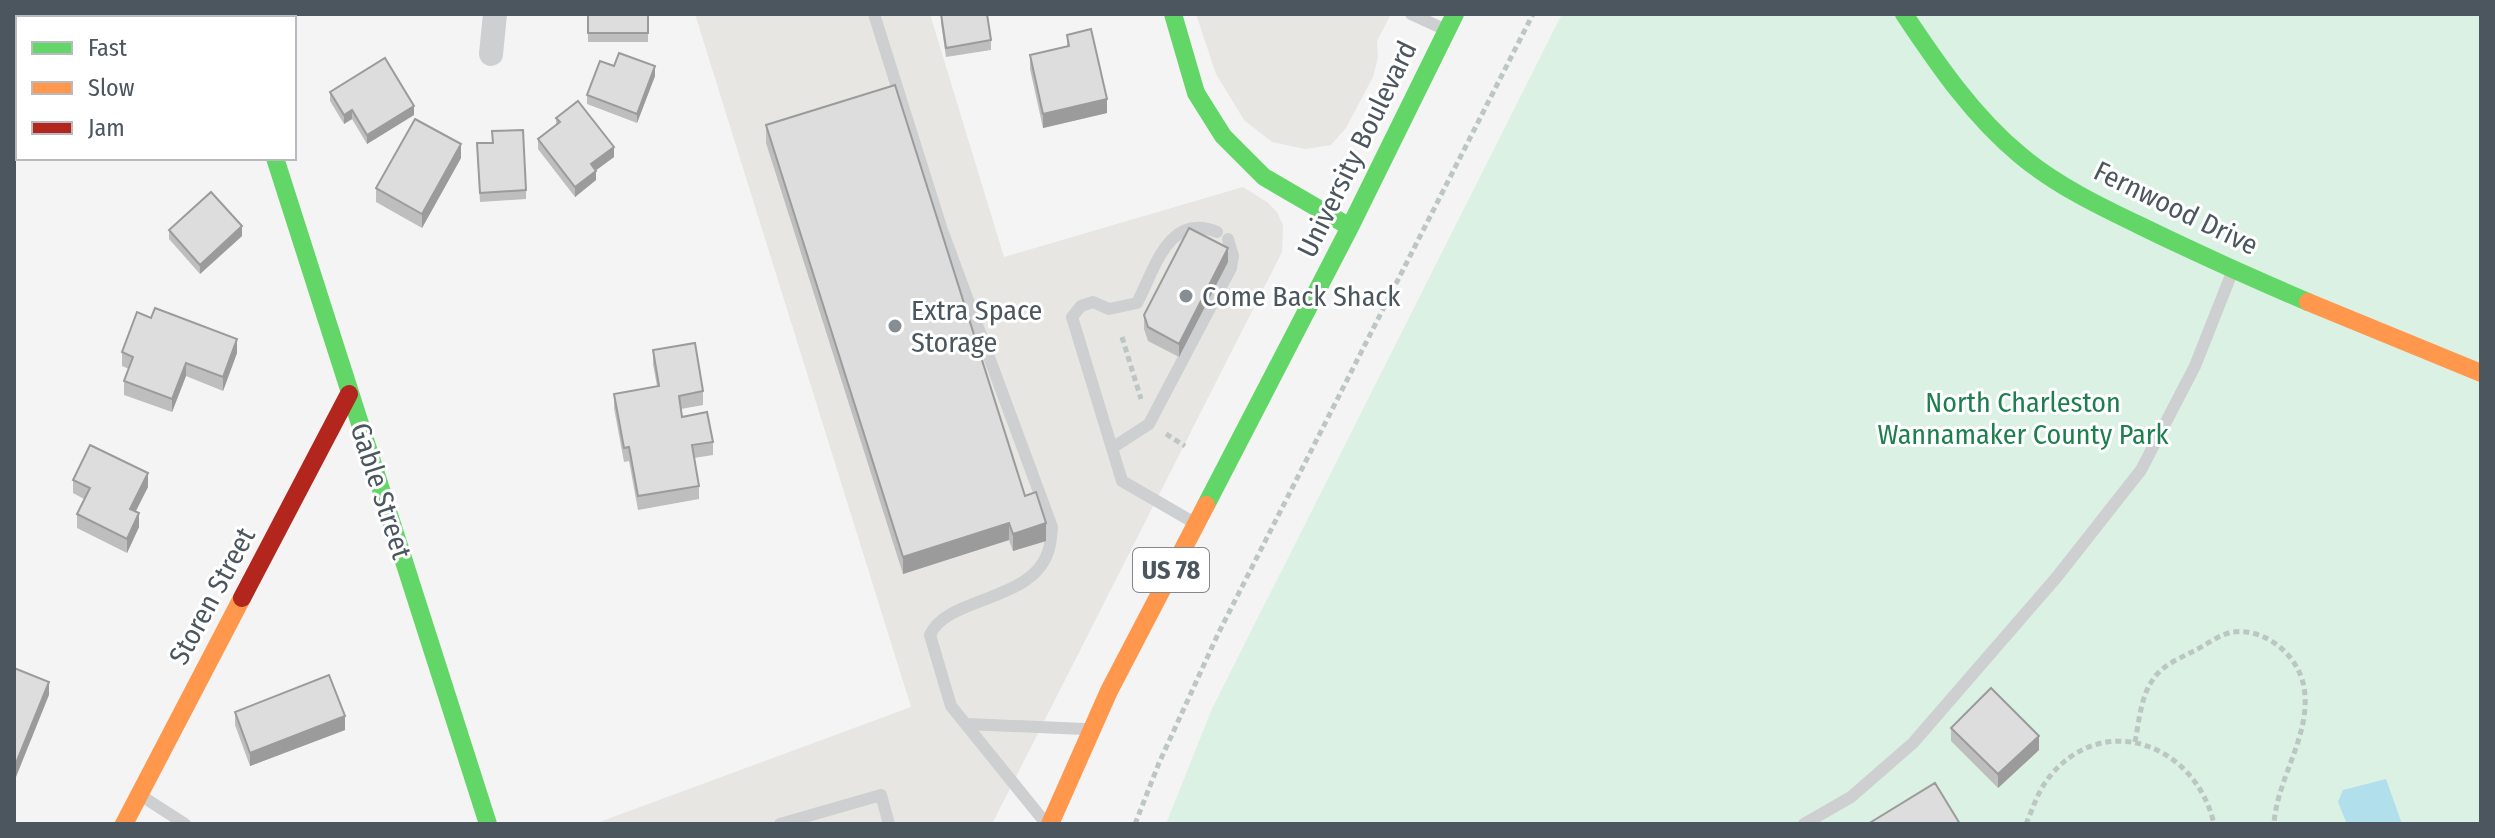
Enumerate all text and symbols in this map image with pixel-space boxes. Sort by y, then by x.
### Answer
legend [16,16,296,160]
text: Fast [88,34,127,62]
street label: University Boulevard [1290,36,1424,262]
text: Slow [88,74,135,102]
text: Jam [88,114,125,142]
street label: Fernwood Drive [2089,154,2263,262]
place label: Come Back Shack [1202,280,1401,313]
marker: Come Back Shack [1177,287,1195,305]
place label: Extra Space Storage [911,294,1042,359]
marker: Extra Space Storage [886,317,904,335]
park label: North Charleston Wannamaker County Park [1878,386,2169,451]
street label: Gable Street [343,419,419,564]
street label: Storen Street [162,521,262,670]
road number: US 78 [1133,548,1209,592]

